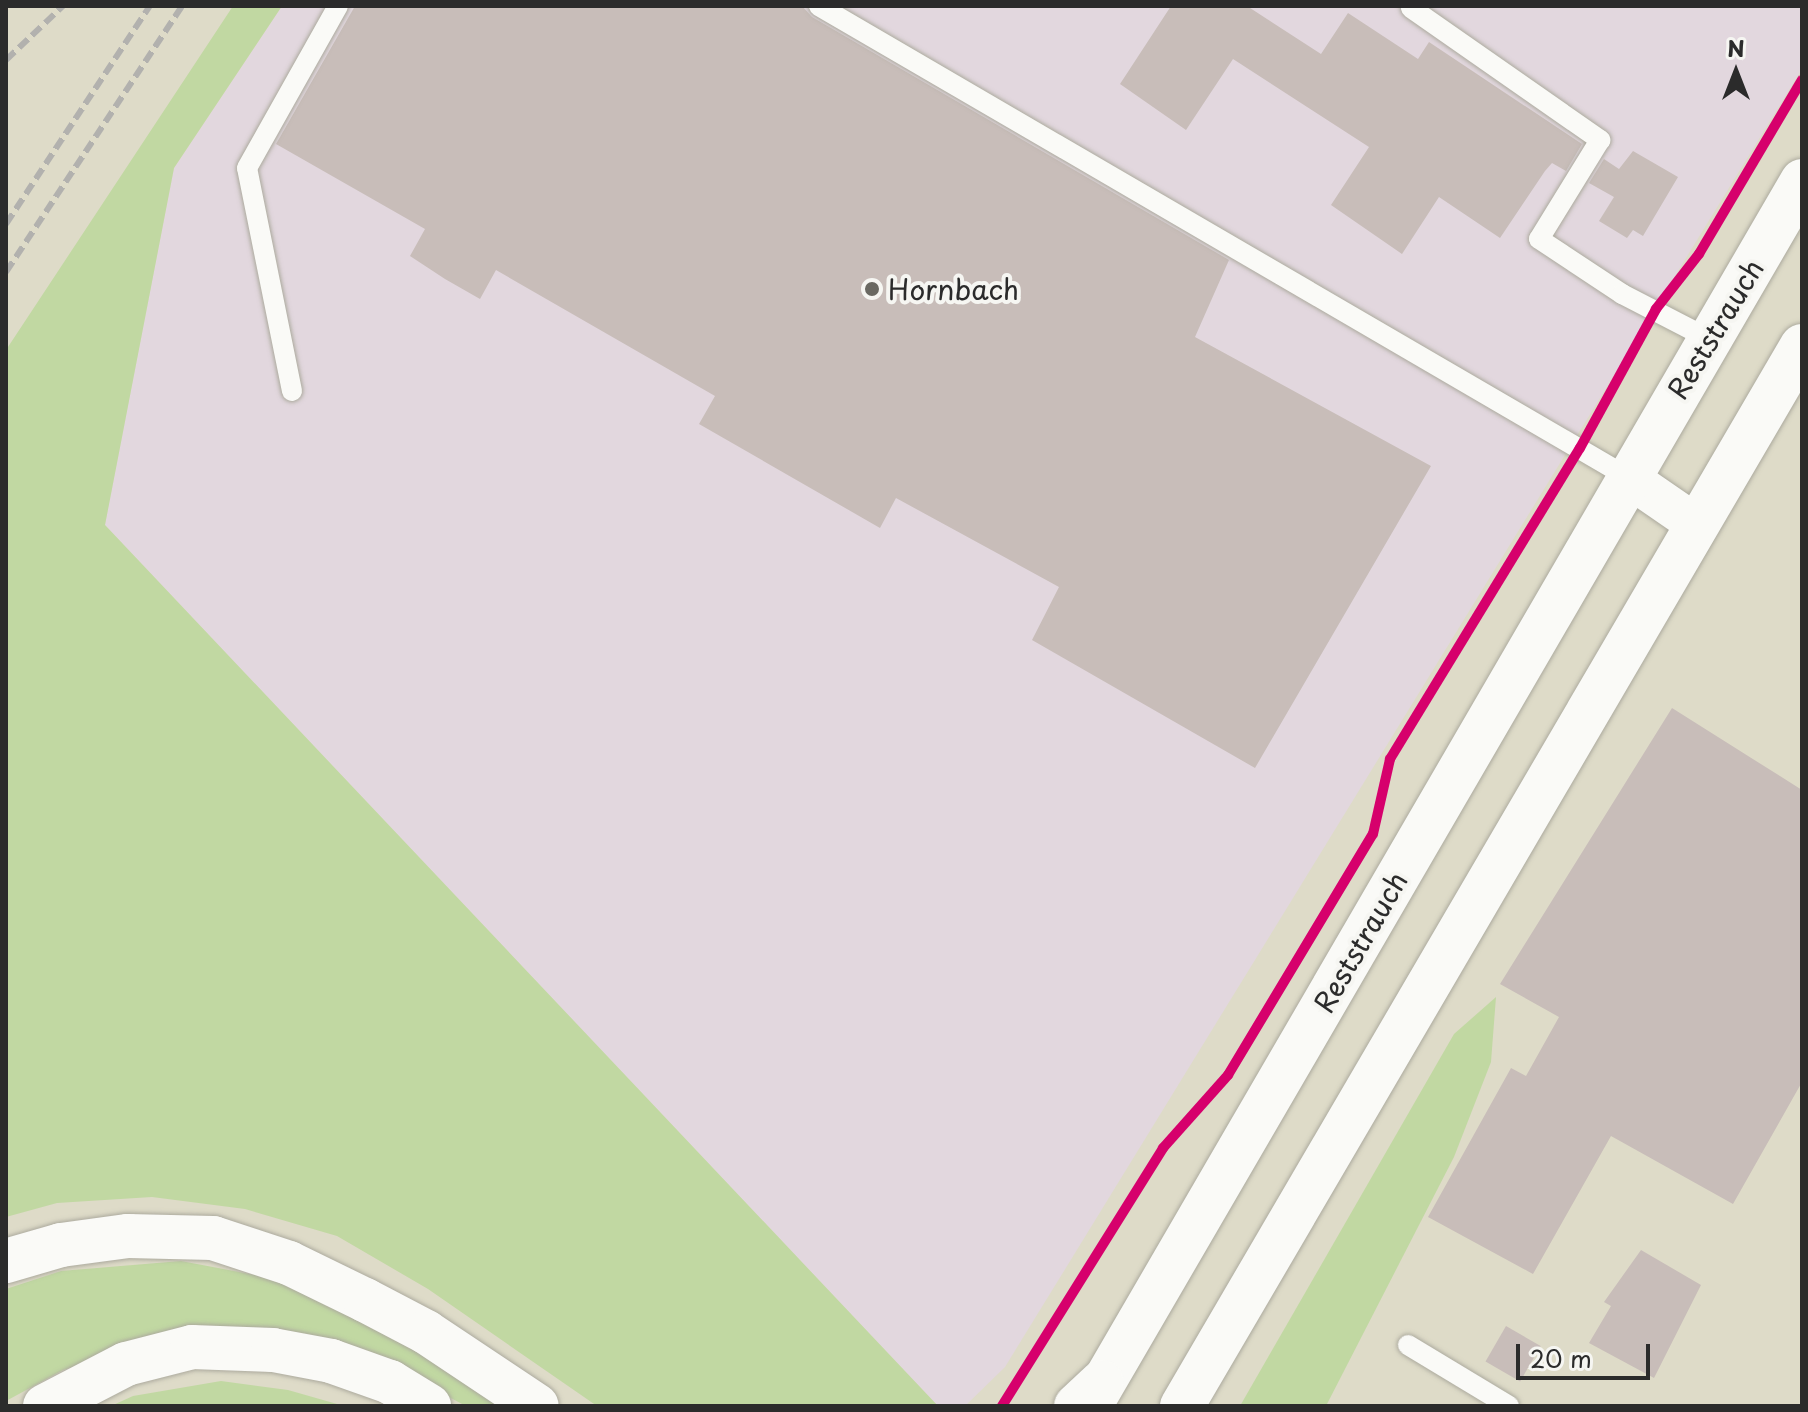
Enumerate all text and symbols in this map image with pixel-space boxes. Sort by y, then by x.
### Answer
text: N [1727,31,1745,64]
north arrow [1696,32,1776,112]
street label: Reststrauch [1660,253,1770,405]
place label: Hornbach [888,272,1019,306]
marker: Hornbach [863,280,881,298]
street label: Reststrauch [1306,866,1414,1018]
scale bar [1520,1328,1654,1378]
text: 20 m [1530,1340,1592,1376]

